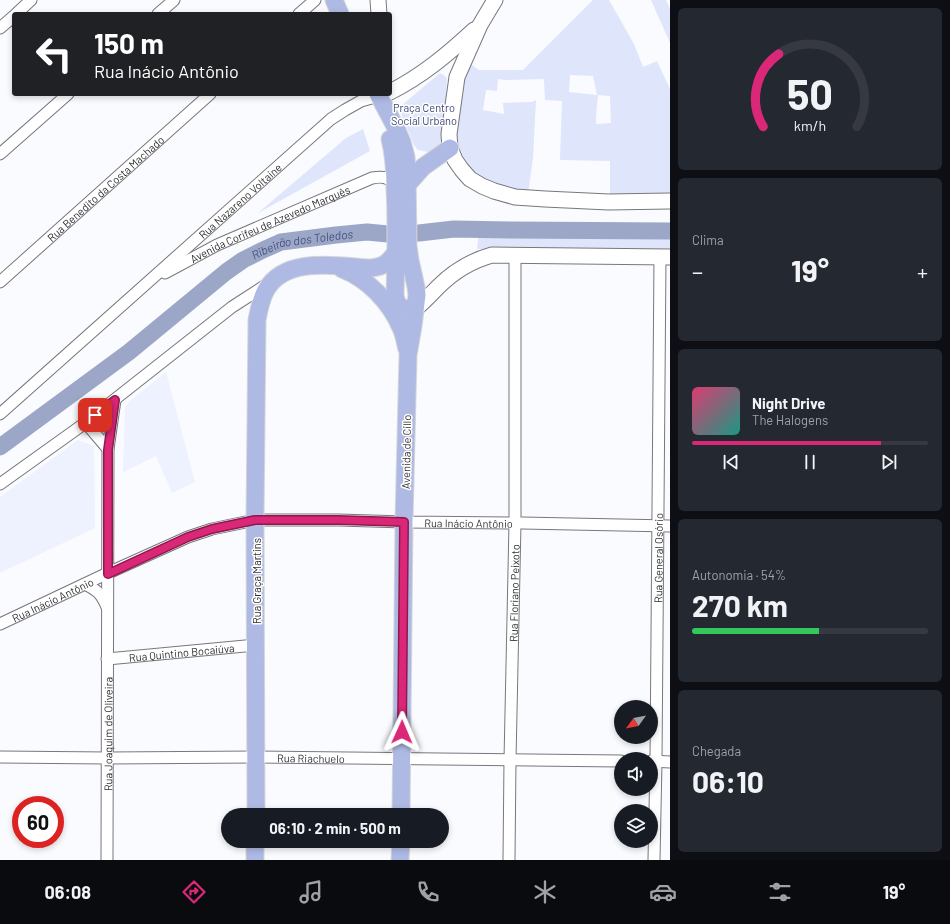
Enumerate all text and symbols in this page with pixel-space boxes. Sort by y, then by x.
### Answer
text: 150 m [94,26,164,60]
icon: left [28,28,80,80]
text: Rua Inácio Antônio [94,60,239,82]
text: 50 [787,68,833,118]
park label: Praça Centro Social Urbano [391,101,457,127]
text: km/h [794,117,826,134]
street label: Rua Benedito da Costa Machado [44,132,166,244]
street label: Rua Nazareno Voltaine [196,160,284,241]
street label: Avenida Corifeu de Azevedo Marquês [188,182,352,265]
water label: Ribeirão dos Toledos [249,226,354,262]
text: Clima [692,232,724,248]
text: 19° [791,252,829,288]
text: − [692,258,703,284]
text: + [917,258,928,284]
text: Night Drive [752,394,825,412]
pin [78,398,112,432]
icon: arrive [84,404,106,426]
text: The Halogens [752,412,828,428]
street label: Avenida de Cillo [399,415,413,489]
icon: previous [720,451,742,473]
icon: pause [799,451,821,473]
icon: next [878,451,900,473]
street label: Rua General Osório [651,513,664,603]
street label: Rua Inácio Antônio [424,516,513,529]
street label: Rua Graça Martins [250,538,263,624]
street label: Rua Floriano Peixoto [506,544,521,642]
text: Autonomia · 54% [692,567,786,583]
street label: Rua Inácio Antônio [10,574,95,624]
text: 270 km [692,587,788,623]
street label: Rua Quintino Bocaiúva [128,641,235,663]
street label: Rua Joaquim de Oliveira [101,677,114,791]
north arrow [614,700,658,744]
map controls [614,700,658,848]
position arrow [381,711,423,753]
text: Chegada [692,743,741,759]
street label: Rua Riachuelo [277,751,345,764]
button: sound [614,752,658,796]
text: 06:10 [692,763,764,799]
speed limit sign: 60 [12,796,64,848]
button: layers [614,804,658,848]
text: 06:10 · 2 min · 500 m [269,819,401,837]
icon: directions [180,878,208,906]
icon: music [297,878,325,906]
icon: phone [414,878,442,906]
icon: climate [531,878,559,906]
icon: car [649,878,677,906]
icon: filters [766,878,794,906]
text: 06:08 [45,881,91,903]
text: 19° [883,881,905,903]

